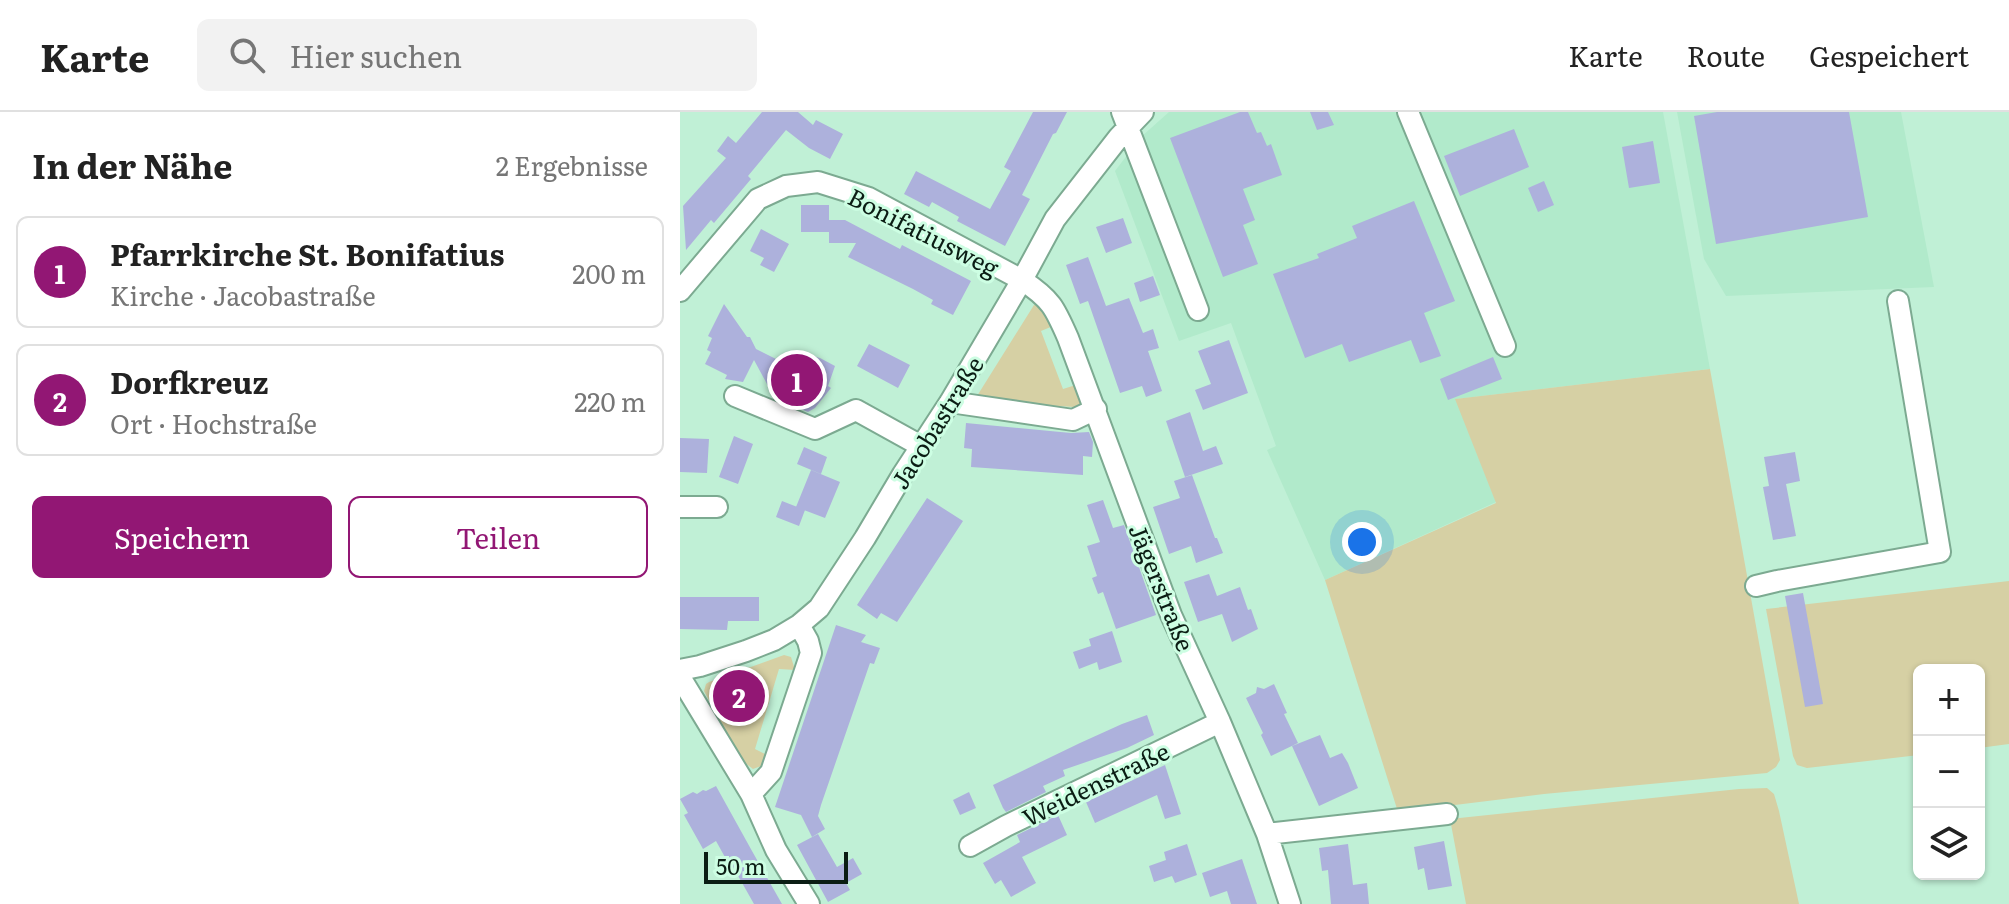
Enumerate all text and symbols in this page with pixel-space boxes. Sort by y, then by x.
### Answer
search box [197,19,757,91]
text: Karte [40,27,149,84]
icon: search [225,33,269,77]
text: Hier suchen [289,33,462,77]
text: Karte [1568,34,1643,76]
text: Route [1687,34,1765,76]
text: Gespeichert [1809,34,1969,76]
text: In der Nähe [32,139,232,189]
text: 2 Ergebnisse [496,145,648,184]
street label: Bonifatiusweg [843,178,1006,284]
text: Pfarrkirche St. Bonifatius [110,231,504,275]
text: 1 [55,253,65,292]
text: 200 m [572,253,646,292]
text: Kirche · Jacobastraße [110,275,376,314]
street label: Jacobastraße [881,349,991,495]
pin: 1 [771,350,823,410]
text: Dorfkreuz [110,359,269,403]
text: 2 [53,381,67,420]
text: 220 m [574,381,646,420]
text: Ort · Hochstraße [110,403,317,442]
button: Speichern [32,496,332,578]
button: Teilen [348,496,648,578]
street label: Jägerstraße [1122,518,1204,656]
your location [1342,522,1382,562]
map controls [1913,664,1985,880]
button: + [1913,664,1985,736]
pin: 2 [713,666,765,726]
street label: Weidenstraße [1016,732,1174,834]
button: − [1913,736,1985,808]
button: layers [1913,808,1985,880]
scale bar [704,848,848,884]
text: 50 m [716,849,766,882]

